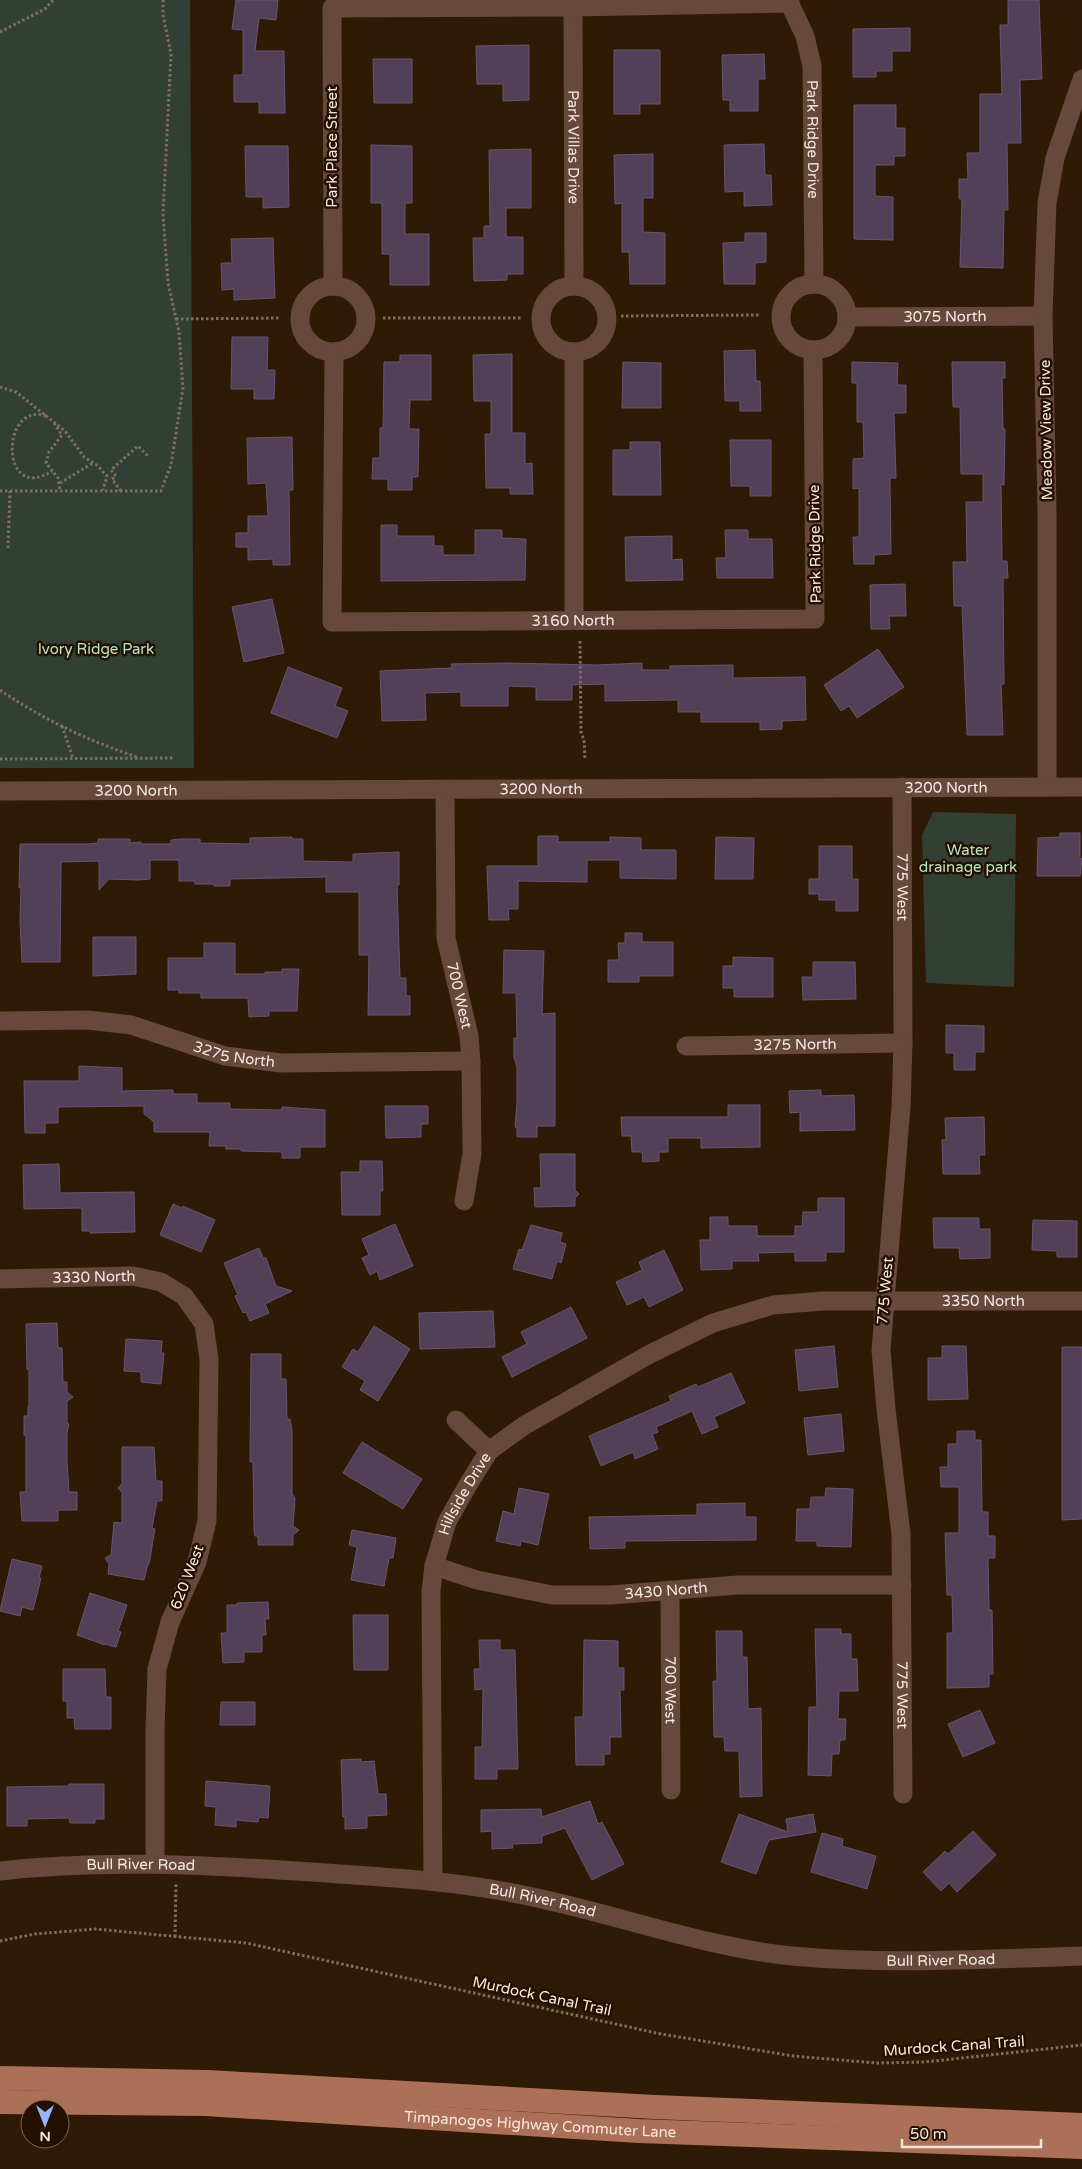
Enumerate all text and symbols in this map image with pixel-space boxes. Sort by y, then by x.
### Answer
street label: Park Ridge Drive [803,80,822,199]
street label: Park Place Street [323,86,341,208]
street label: Park Villas Drive [564,90,583,204]
street label: 3075 North [903,307,987,326]
street label: Meadow View Drive [1036,360,1056,500]
street label: Park Ridge Drive [805,485,825,603]
street label: 3160 North [531,611,615,630]
park label: Ivory Ridge Park [38,640,154,658]
street label: 3200 North [904,778,988,797]
street label: 3200 North [499,780,583,798]
street label: 3200 North [94,781,178,800]
park label: Water drainage park [919,841,1017,876]
street label: 775 West [893,853,912,921]
street label: 700 West [443,960,476,1031]
street label: 3275 North [753,1035,837,1054]
street label: 3275 North [191,1037,276,1071]
street label: 775 West [873,1256,897,1326]
street label: 3330 North [52,1267,136,1287]
street label: 3350 North [942,1292,1025,1310]
street label: Hillside Drive [435,1449,495,1537]
street label: 620 West [166,1542,208,1612]
street label: 3430 North [624,1578,708,1603]
street label: 700 West [661,1656,680,1724]
street label: 775 West [893,1661,912,1729]
street label: Bull River Road [86,1855,196,1874]
street label: Bull River Road [488,1880,598,1921]
street label: Bull River Road [886,1950,996,1970]
street label: Murdock Canal Trail [471,1972,613,2020]
street label: Murdock Canal Trail [883,2032,1025,2060]
north arrow [20,2099,70,2149]
street label: Timpanogos Highway Commuter Lane [404,2107,677,2141]
scale bar [902,2116,1041,2148]
text: 50 m [910,2125,947,2143]
text: N [39,2128,51,2145]

